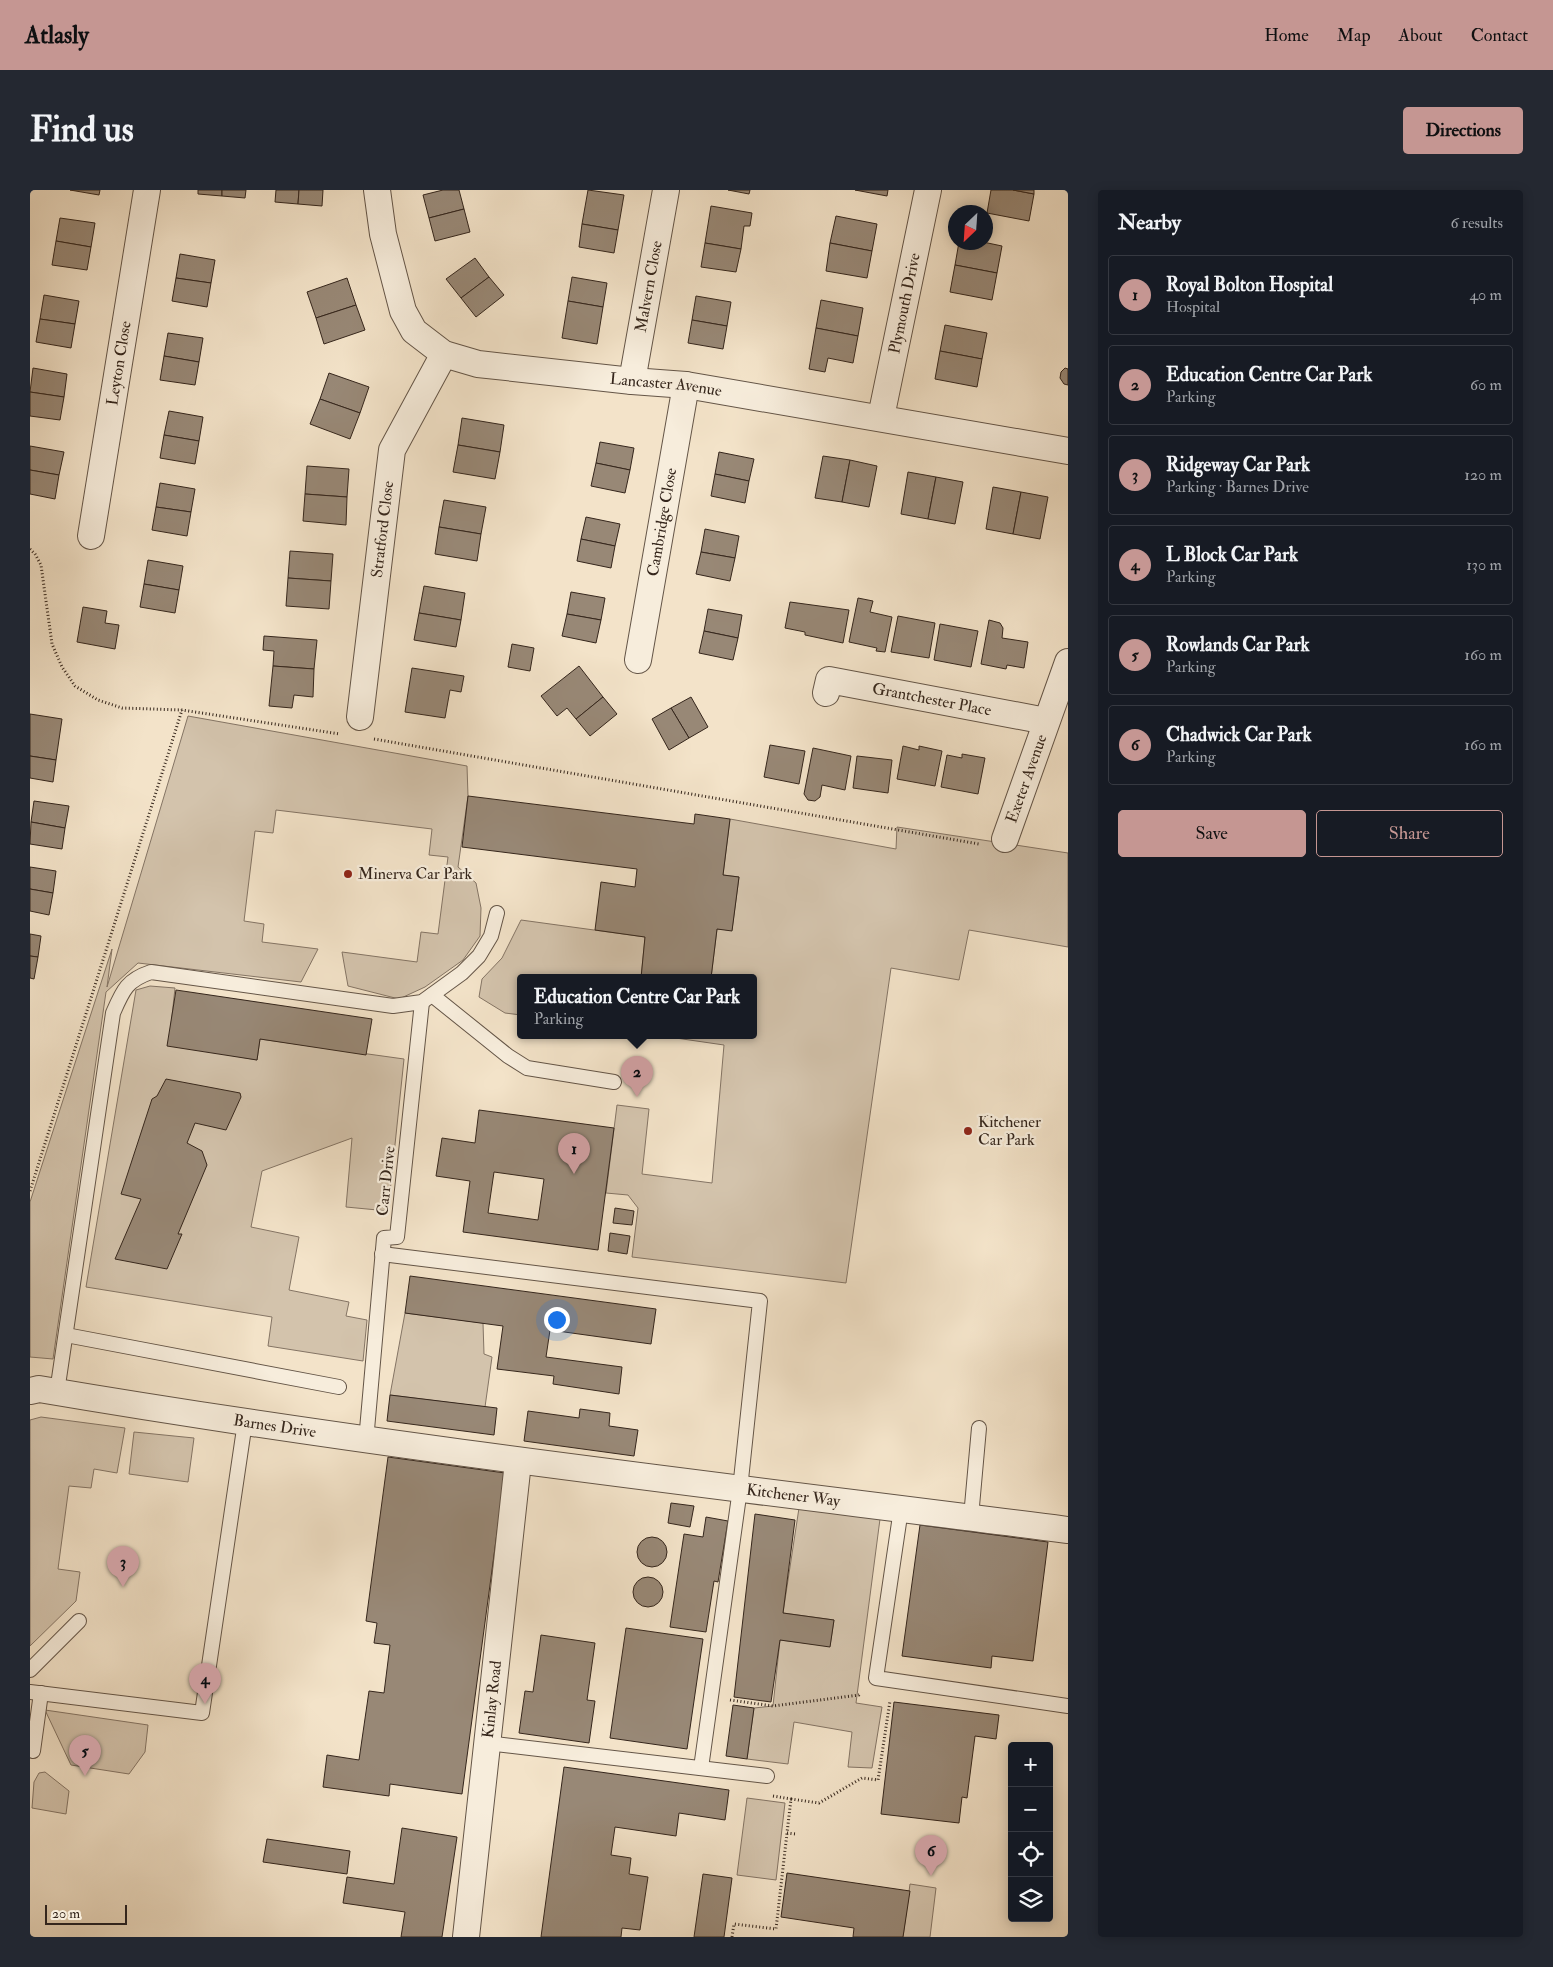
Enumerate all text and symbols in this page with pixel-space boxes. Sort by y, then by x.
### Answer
text: Atlasly [25,20,89,51]
text: Home [1264,24,1309,47]
text: Map [1337,24,1371,47]
text: About [1399,24,1443,47]
text: Contact [1471,24,1528,47]
button: Directions [1403,107,1523,154]
text: Find us [30,108,134,152]
north arrow [948,205,993,250]
text: Nearby [1118,209,1181,236]
text: 6 results [1451,213,1503,233]
street label: Malvern Close [631,239,667,334]
street label: Plymouth Drive [884,251,925,356]
text: Royal Bolton Hospital [1166,273,1333,297]
text: 1 [1132,285,1138,305]
text: 40 m [1469,285,1502,305]
text: Hospital [1166,297,1220,317]
street label: Leyton Close [102,319,136,407]
text: Education Centre Car Park [1166,363,1372,387]
street label: Lancaster Avenue [609,369,724,401]
text: 2 [1131,375,1139,395]
text: 60 m [1470,375,1502,395]
text: Parking [1166,387,1216,407]
text: Ridgeway Car Park [1166,453,1310,477]
text: 3 [1132,465,1138,485]
text: 120 m [1464,465,1502,485]
street label: Cambridge Close [643,466,681,578]
text: Parking · Barnes Drive [1166,477,1309,497]
street label: Stratford Close [367,480,398,579]
text: L Block Car Park [1166,543,1298,567]
text: 4 [1131,555,1139,575]
text: 130 m [1466,555,1502,575]
text: Parking [1166,567,1216,587]
text: Rowlands Car Park [1166,633,1310,657]
text: 5 [1131,645,1139,665]
text: 160 m [1464,645,1502,665]
text: Parking [1166,657,1216,677]
street label: Grantchester Place [871,678,993,721]
text: Chadwick Car Park [1166,723,1312,747]
street label: Exeter Avenue [1001,731,1052,826]
text: 6 [1131,735,1139,755]
text: 160 m [1464,735,1502,755]
text: Parking [1166,747,1216,767]
button: Save [1118,810,1306,857]
button: Share [1316,810,1503,857]
place label: Minerva Car Park [358,864,473,884]
marker: Minerva Car Park [342,868,354,880]
popup [517,974,757,1039]
text: Education Centre Car Park [534,985,740,1009]
text: Parking [534,1009,583,1029]
pin: 2 [621,1056,653,1097]
place label: Kitchener Car Park [978,1112,1041,1150]
marker: Kitchener Car Park [962,1125,974,1137]
pin: 1 [558,1133,590,1174]
street label: Carr Drive [372,1145,400,1217]
your location [544,1307,570,1333]
street label: Barnes Drive [232,1410,318,1442]
street label: Kitchener Way [745,1480,842,1511]
pin: 3 [107,1546,139,1587]
street label: Kinlay Road [478,1659,506,1739]
pin: 4 [189,1663,221,1704]
pin: 5 [69,1735,101,1776]
map controls [1008,1742,1053,1922]
button: + [1008,1742,1053,1787]
button: − [1008,1787,1053,1832]
button: locate [1008,1832,1053,1877]
pin: 6 [915,1835,947,1876]
button: layers [1008,1877,1053,1922]
scale bar [45,1902,128,1925]
text: 20 m [52,1905,80,1922]

